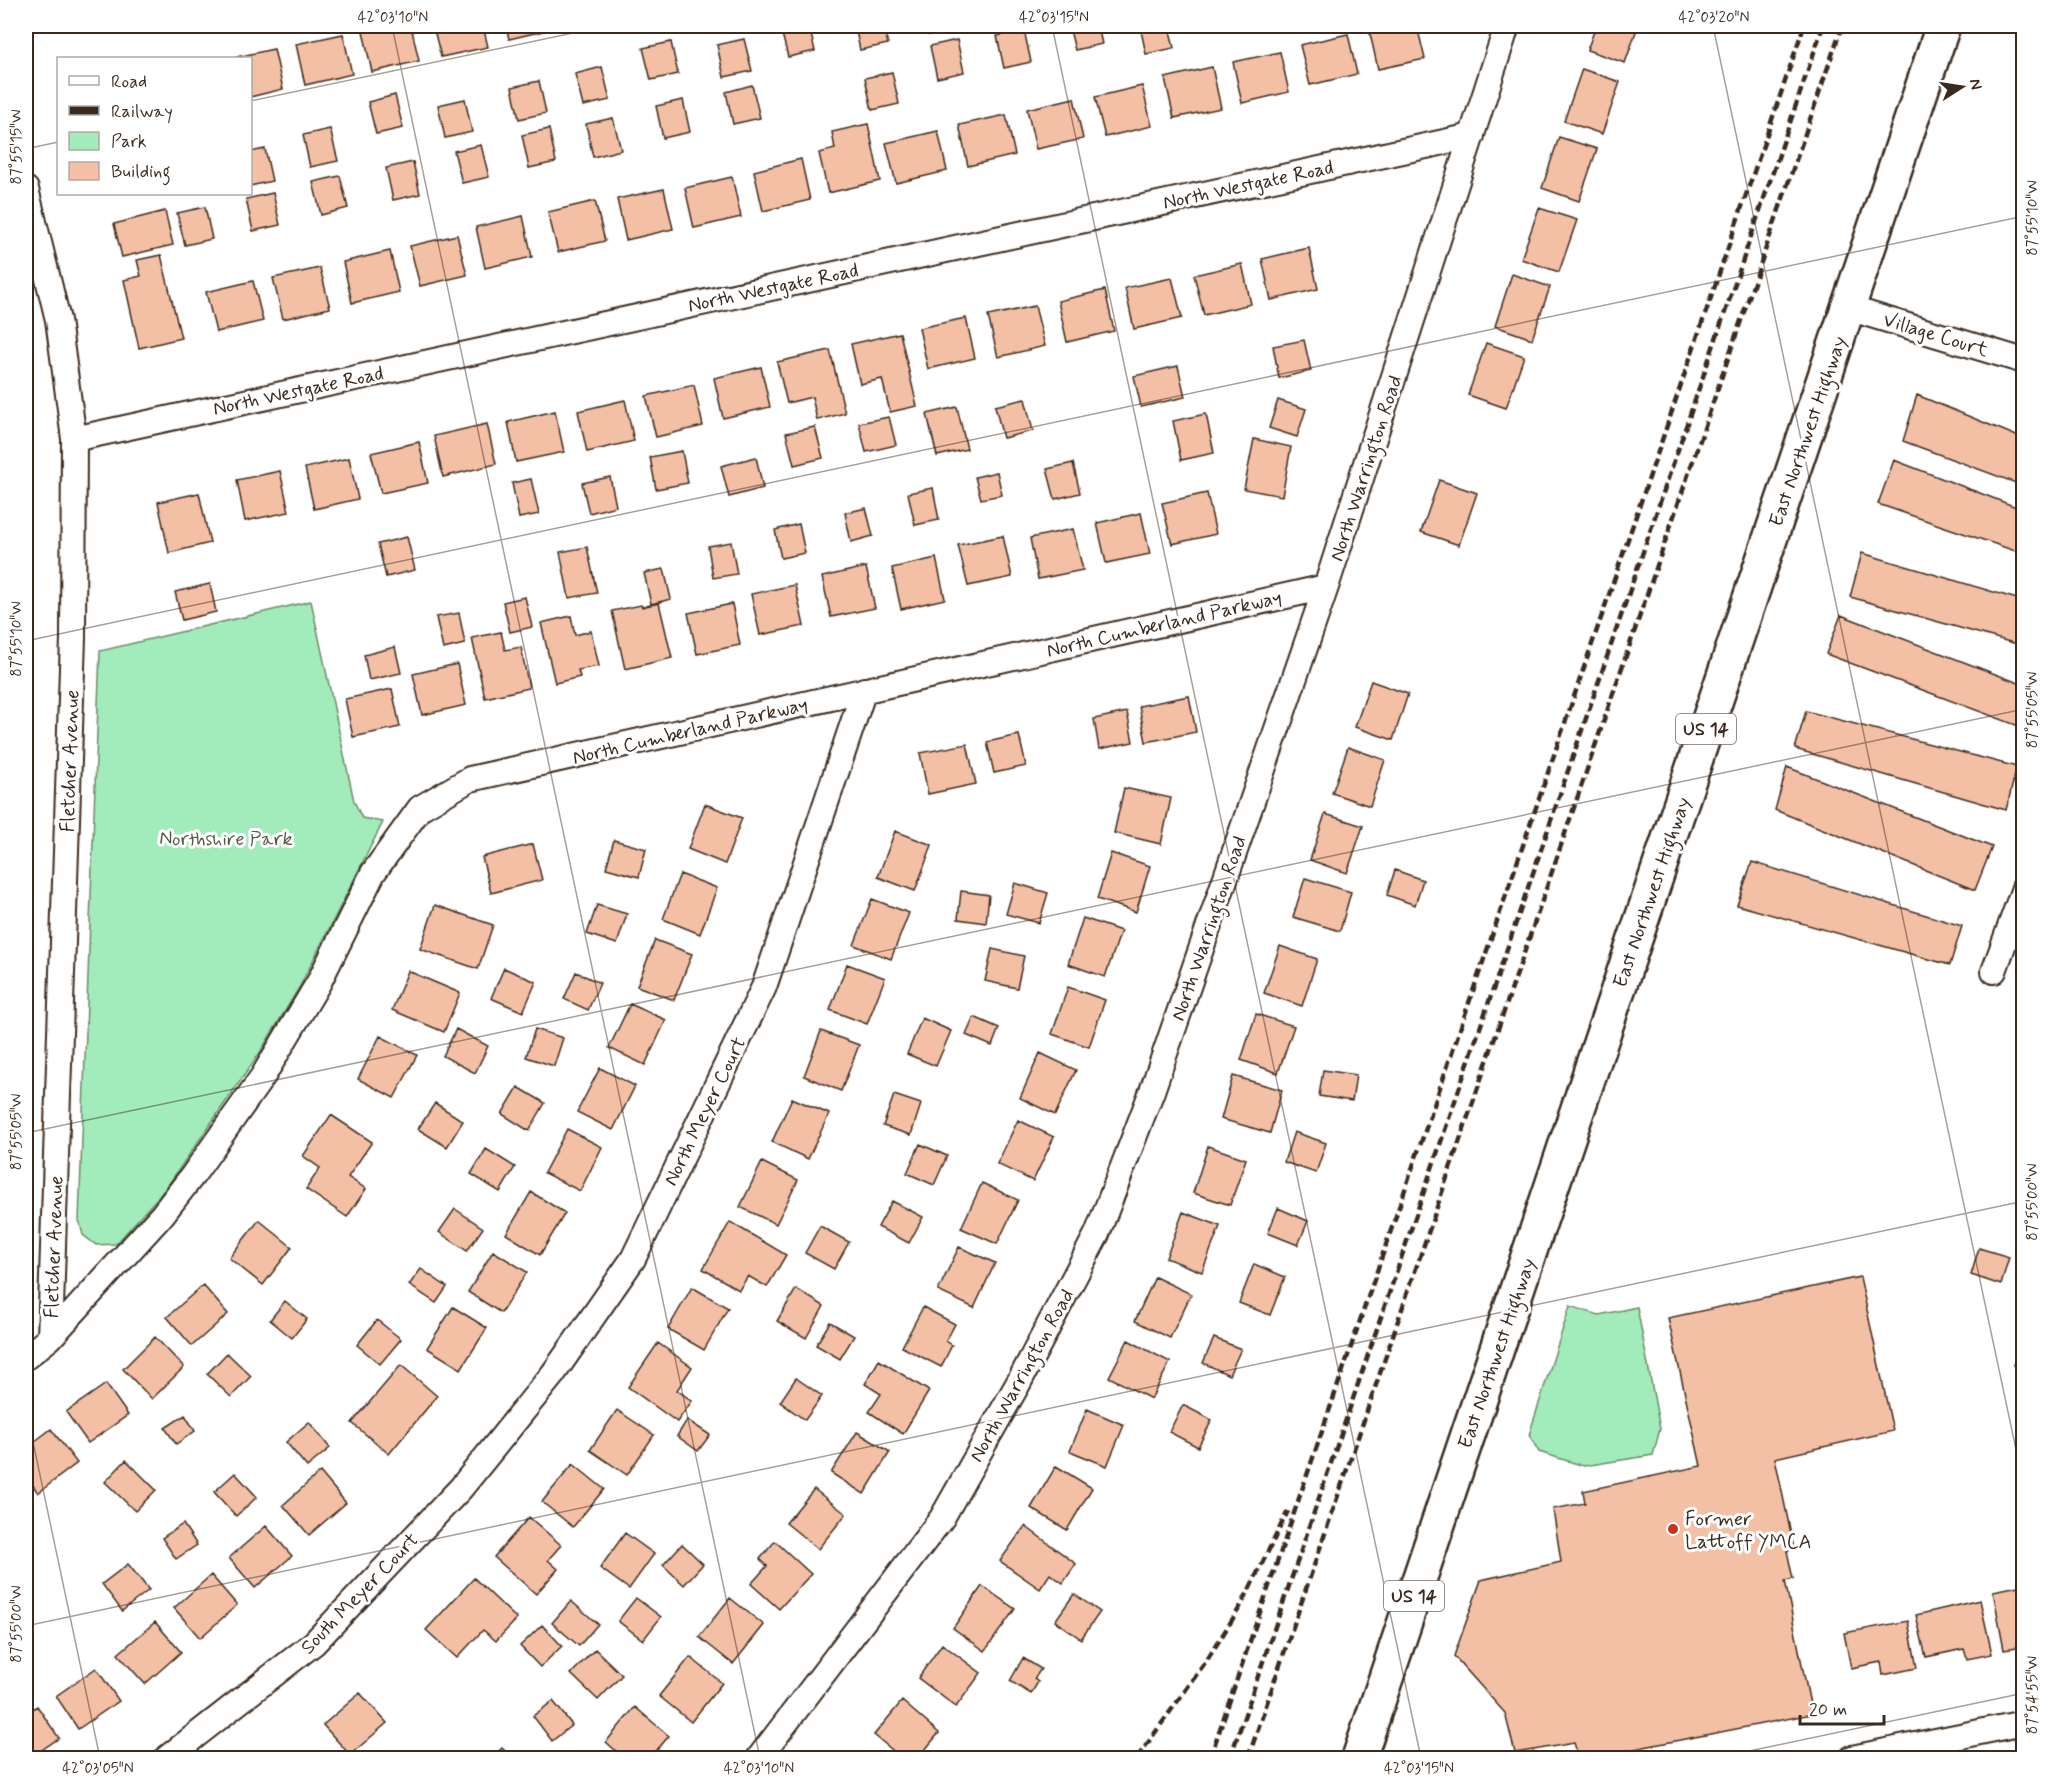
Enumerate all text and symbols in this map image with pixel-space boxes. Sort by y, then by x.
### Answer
text: 42°03'10"N [358,8,428,28]
text: 42°03'15"N [1019,8,1089,28]
text: 42°03'20"N [1678,8,1750,28]
legend [57,57,252,195]
north arrow [1932,57,1992,117]
text: Road [111,70,147,94]
text: N [1964,77,1987,92]
text: Railway [111,100,173,124]
text: 87°55'15"W [7,109,27,185]
text: Park [111,130,147,154]
street label: North Westgate Road [1161,154,1336,217]
text: Building [111,160,171,186]
text: 87°55'10"W [2023,180,2043,256]
street label: North Westgate Road [686,257,861,320]
street label: Village Court [1880,307,1992,364]
street label: East Northwest Highway [1763,333,1856,531]
street label: North Westgate Road [211,360,386,423]
street label: North Warrington Road [1324,372,1411,565]
street label: North Cumberland Parkway [1044,584,1285,665]
text: 87°55'10"W [7,601,27,677]
text: 87°55'05"W [2023,672,2043,748]
street label: Fletcher Avenue [55,689,86,833]
street label: North Cumberland Parkway [570,691,811,772]
road number: US 14 [1676,714,1736,744]
street label: East Northwest Highway [1607,794,1700,992]
park label: Northshire Park [159,826,293,853]
street label: North Warrington Road [1165,832,1256,1025]
street label: North Meyer Court [658,1033,753,1191]
text: 87°55'05"W [7,1094,27,1170]
text: 87°55'00"W [2023,1163,2043,1241]
street label: Fletcher Avenue [39,1175,70,1319]
street label: East Northwest Highway [1452,1255,1545,1453]
street label: North Warrington Road [963,1284,1083,1468]
place label: Former Lattoff YMCA [1685,1506,1812,1556]
marker: Former Lattoff YMCA [1666,1522,1680,1536]
street label: South Meyer Court [295,1527,425,1661]
road number: US 14 [1384,1581,1444,1611]
text: 87°55'00"W [7,1585,27,1663]
text: 87°54'55"W [2023,1656,2043,1734]
scale bar [1800,1688,1884,1726]
text: 20 m [1809,1698,1847,1722]
text: 42°03'05"N [62,1759,134,1779]
text: 42°03'10"N [724,1759,794,1779]
text: 42°03'15"N [1384,1759,1454,1779]

